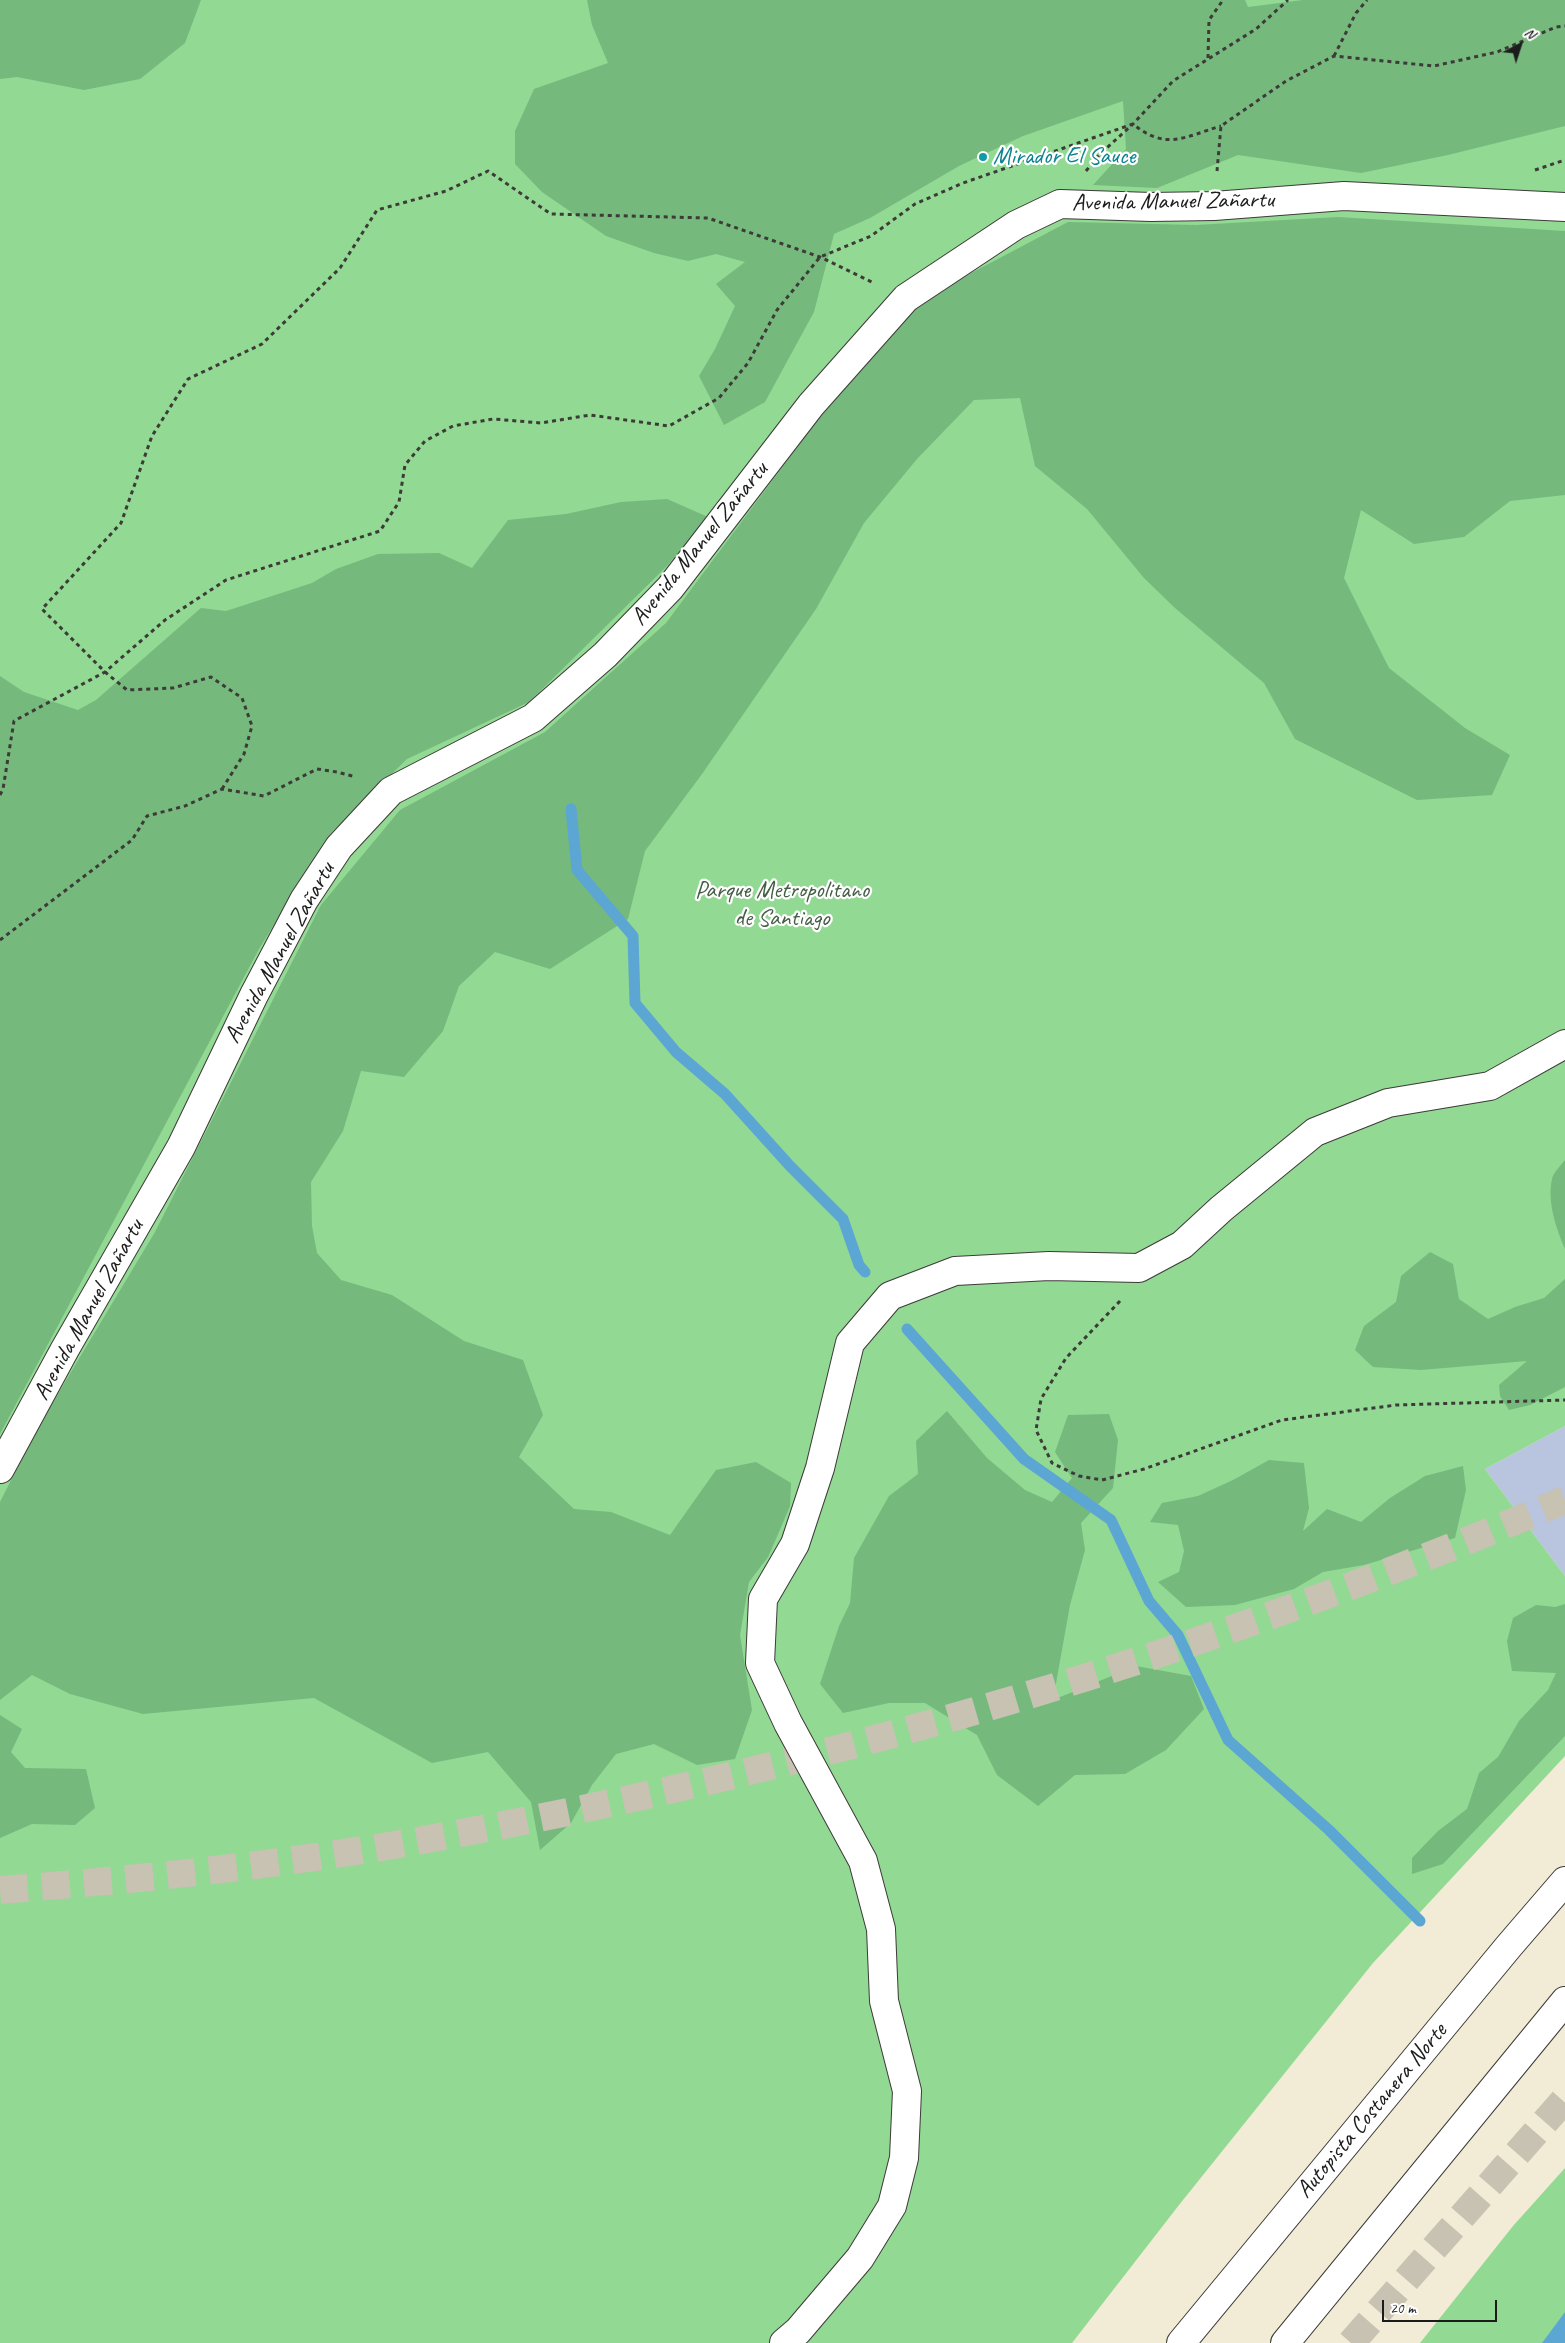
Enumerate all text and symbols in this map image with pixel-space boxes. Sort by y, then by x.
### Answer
north arrow [1495,20,1545,70]
text: N [1521,24,1539,42]
place label: Mirador El Sauce [993,143,1135,171]
marker: Mirador El Sauce [977,151,989,163]
street label: Avenida Manuel Zañartu [1072,186,1274,218]
street label: Avenida Manuel Zañartu [625,456,775,632]
street label: Avenida Manuel Zañartu [218,857,342,1049]
park label: Parque Metropolitano de Santiago [695,877,869,933]
street label: Avenida Manuel Zañartu [27,1214,151,1406]
street label: Autopista Costanera Norte [1290,2018,1454,2204]
scale bar [1385,2290,1500,2322]
text: 20 m [1390,2299,1416,2318]

